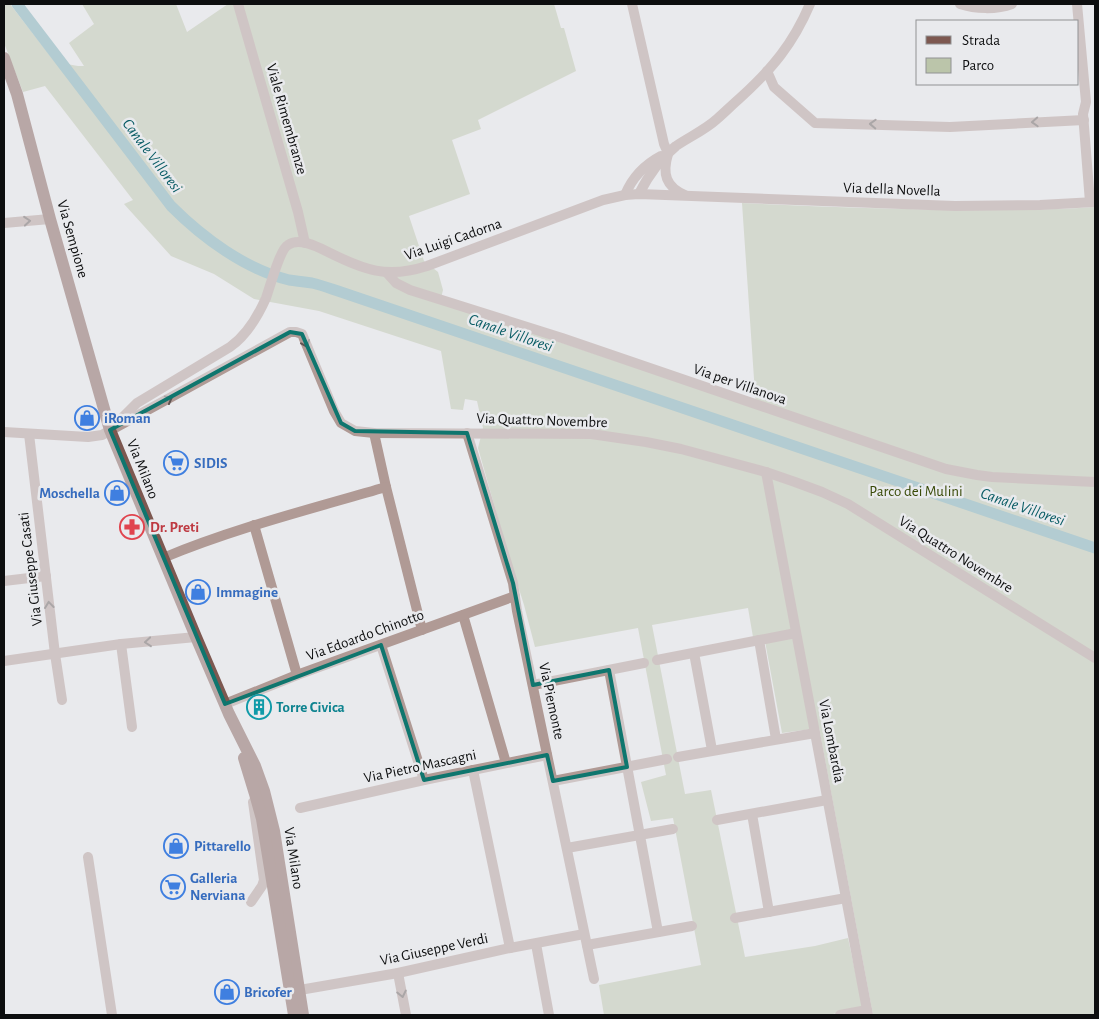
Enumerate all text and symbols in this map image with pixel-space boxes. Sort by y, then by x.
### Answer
legend [916,20,1079,85]
text: Strada [962,33,1000,48]
text: Parco [962,58,994,73]
street label: Viale Rimembranze [264,62,310,176]
water label: Canale Villoresi [119,116,185,196]
one-way arrow [1031,117,1039,128]
one-way arrow [868,119,876,130]
street label: Via della Novella [843,180,941,199]
street label: Via Sempione [54,198,91,280]
one-way arrow [23,216,31,227]
street label: Via Luigi Cadorna [403,216,504,263]
water label: Canale Villoresi [467,311,555,355]
one-way arrow [301,340,311,348]
street label: Via per Villanova [691,361,788,407]
one-way arrow [163,395,172,405]
shop icon: iRoman [74,405,100,431]
place label: iRoman [104,411,151,426]
street label: Via Quattro Novembre [476,411,608,430]
street label: Via Milano [124,437,161,501]
supermarket icon: SIDIS [163,450,189,476]
place label: SIDIS [194,456,228,471]
shop icon: Moschella [104,480,130,506]
park label: Parco dei Mulini [869,484,963,499]
water label: Canale Villoresi [979,485,1067,529]
place label: Moschella [39,486,100,501]
street label: Via Giuseppe Casati [16,511,45,627]
street label: Via Quattro Novembre [896,513,1015,596]
pharmacy icon: Dr. Preti [119,514,145,540]
place label: Dr. Preti [150,520,199,535]
shop icon: Immagine [185,579,211,605]
place label: Immagine [216,585,278,600]
one-way arrow [45,601,55,610]
street label: Via Edoardo Chinotto [304,607,426,664]
one-way arrow [143,636,151,647]
street label: Via Piemonte [536,661,567,741]
building icon: Torre Civica [246,694,272,720]
street label: Via Lombardia [816,698,847,784]
place label: Torre Civica [276,700,345,715]
street label: Via Pietro Mascagni [362,747,478,786]
street label: Via Milano [281,826,306,890]
shop icon: Pittarello [163,833,189,859]
place label: Pittarello [194,839,251,854]
place label: Galleria Nerviana [190,871,245,903]
supermarket icon: Galleria Nerviana [160,874,186,900]
street label: Via Giuseppe Verdi [379,931,489,968]
shop icon: Bricofer [214,979,240,1005]
place label: Bricofer [244,985,292,1000]
one-way arrow [396,990,407,998]

